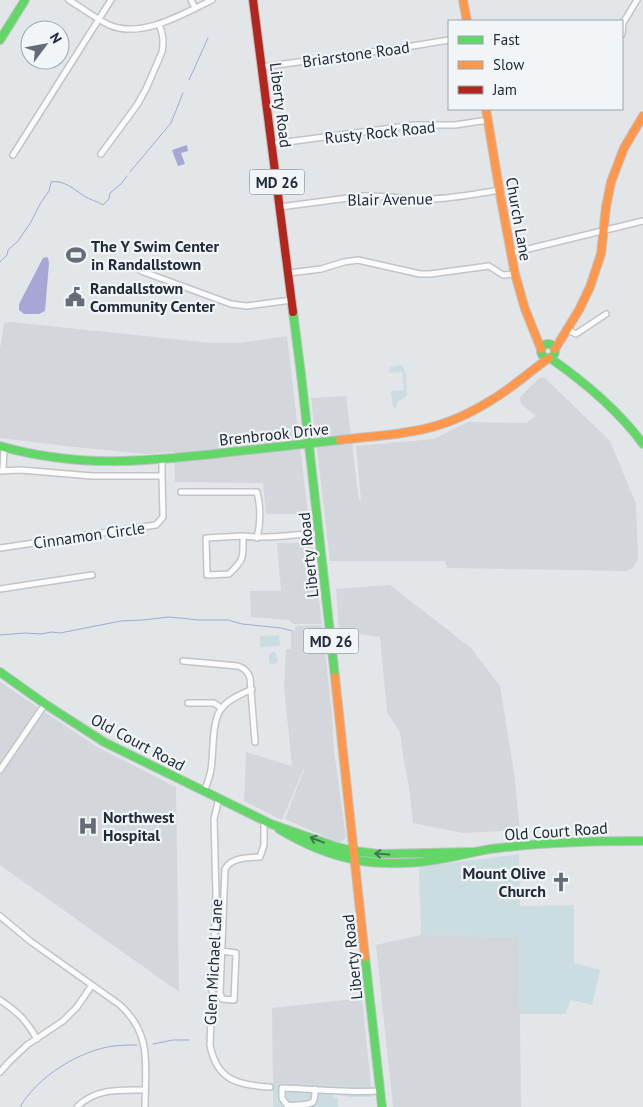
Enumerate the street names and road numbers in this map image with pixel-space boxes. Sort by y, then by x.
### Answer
street label: Briarstone Road [301,37,411,71]
street label: Liberty Road [266,61,296,149]
street label: Rusty Rock Road [324,116,436,148]
road number: MD 26 [250,170,304,194]
street label: Church Lane [502,175,536,263]
street label: Blair Avenue [347,188,433,210]
street label: Brenbrook Drive [218,418,330,450]
street label: Liberty Road [294,511,322,599]
street label: Cinnamon Circle [32,517,146,553]
road number: MD 26 [304,628,358,654]
street label: Old Court Road [87,709,189,775]
street label: Old Court Road [504,817,608,845]
street label: Glen Michael Lane [200,898,226,1026]
street label: Liberty Road [338,913,366,1001]

